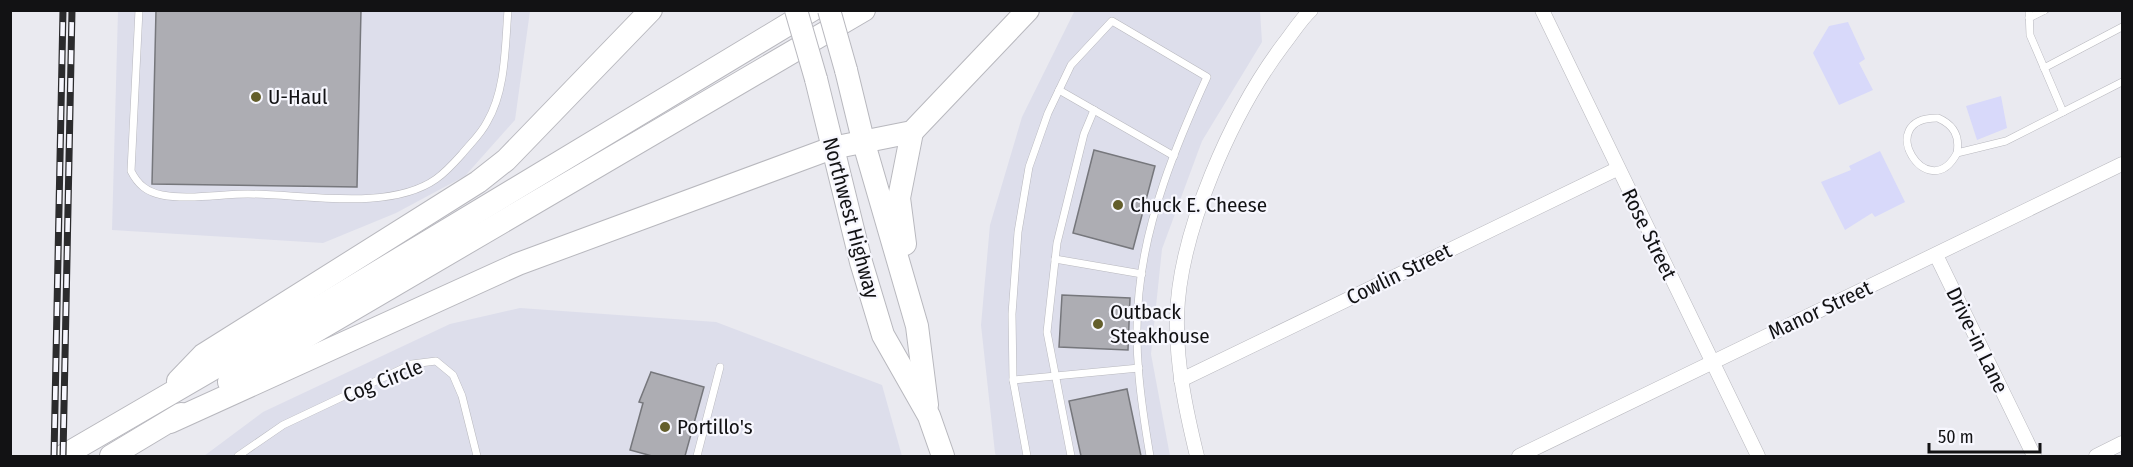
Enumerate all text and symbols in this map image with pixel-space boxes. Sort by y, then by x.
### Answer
place label: U-Haul [268,84,328,110]
marker: U-Haul [249,90,263,104]
street label: Northwest Highway [817,135,885,302]
street label: Rose Street [1616,184,1682,284]
place label: Chuck E. Cheese [1130,192,1267,218]
marker: Chuck E. Cheese [1111,198,1125,212]
street label: Cowlin Street [1342,237,1456,311]
street label: Manor Street [1764,275,1876,345]
street label: Drive-in Lane [1940,283,2014,397]
place label: Outback Steakhouse [1110,299,1210,349]
marker: Outback Steakhouse [1091,317,1105,331]
street label: Cog Circle [339,353,427,409]
place label: Portillo's [677,414,753,440]
scale bar [1929,416,2040,454]
marker: Portillo's [658,420,672,434]
text: 50 m [1938,426,1974,448]

